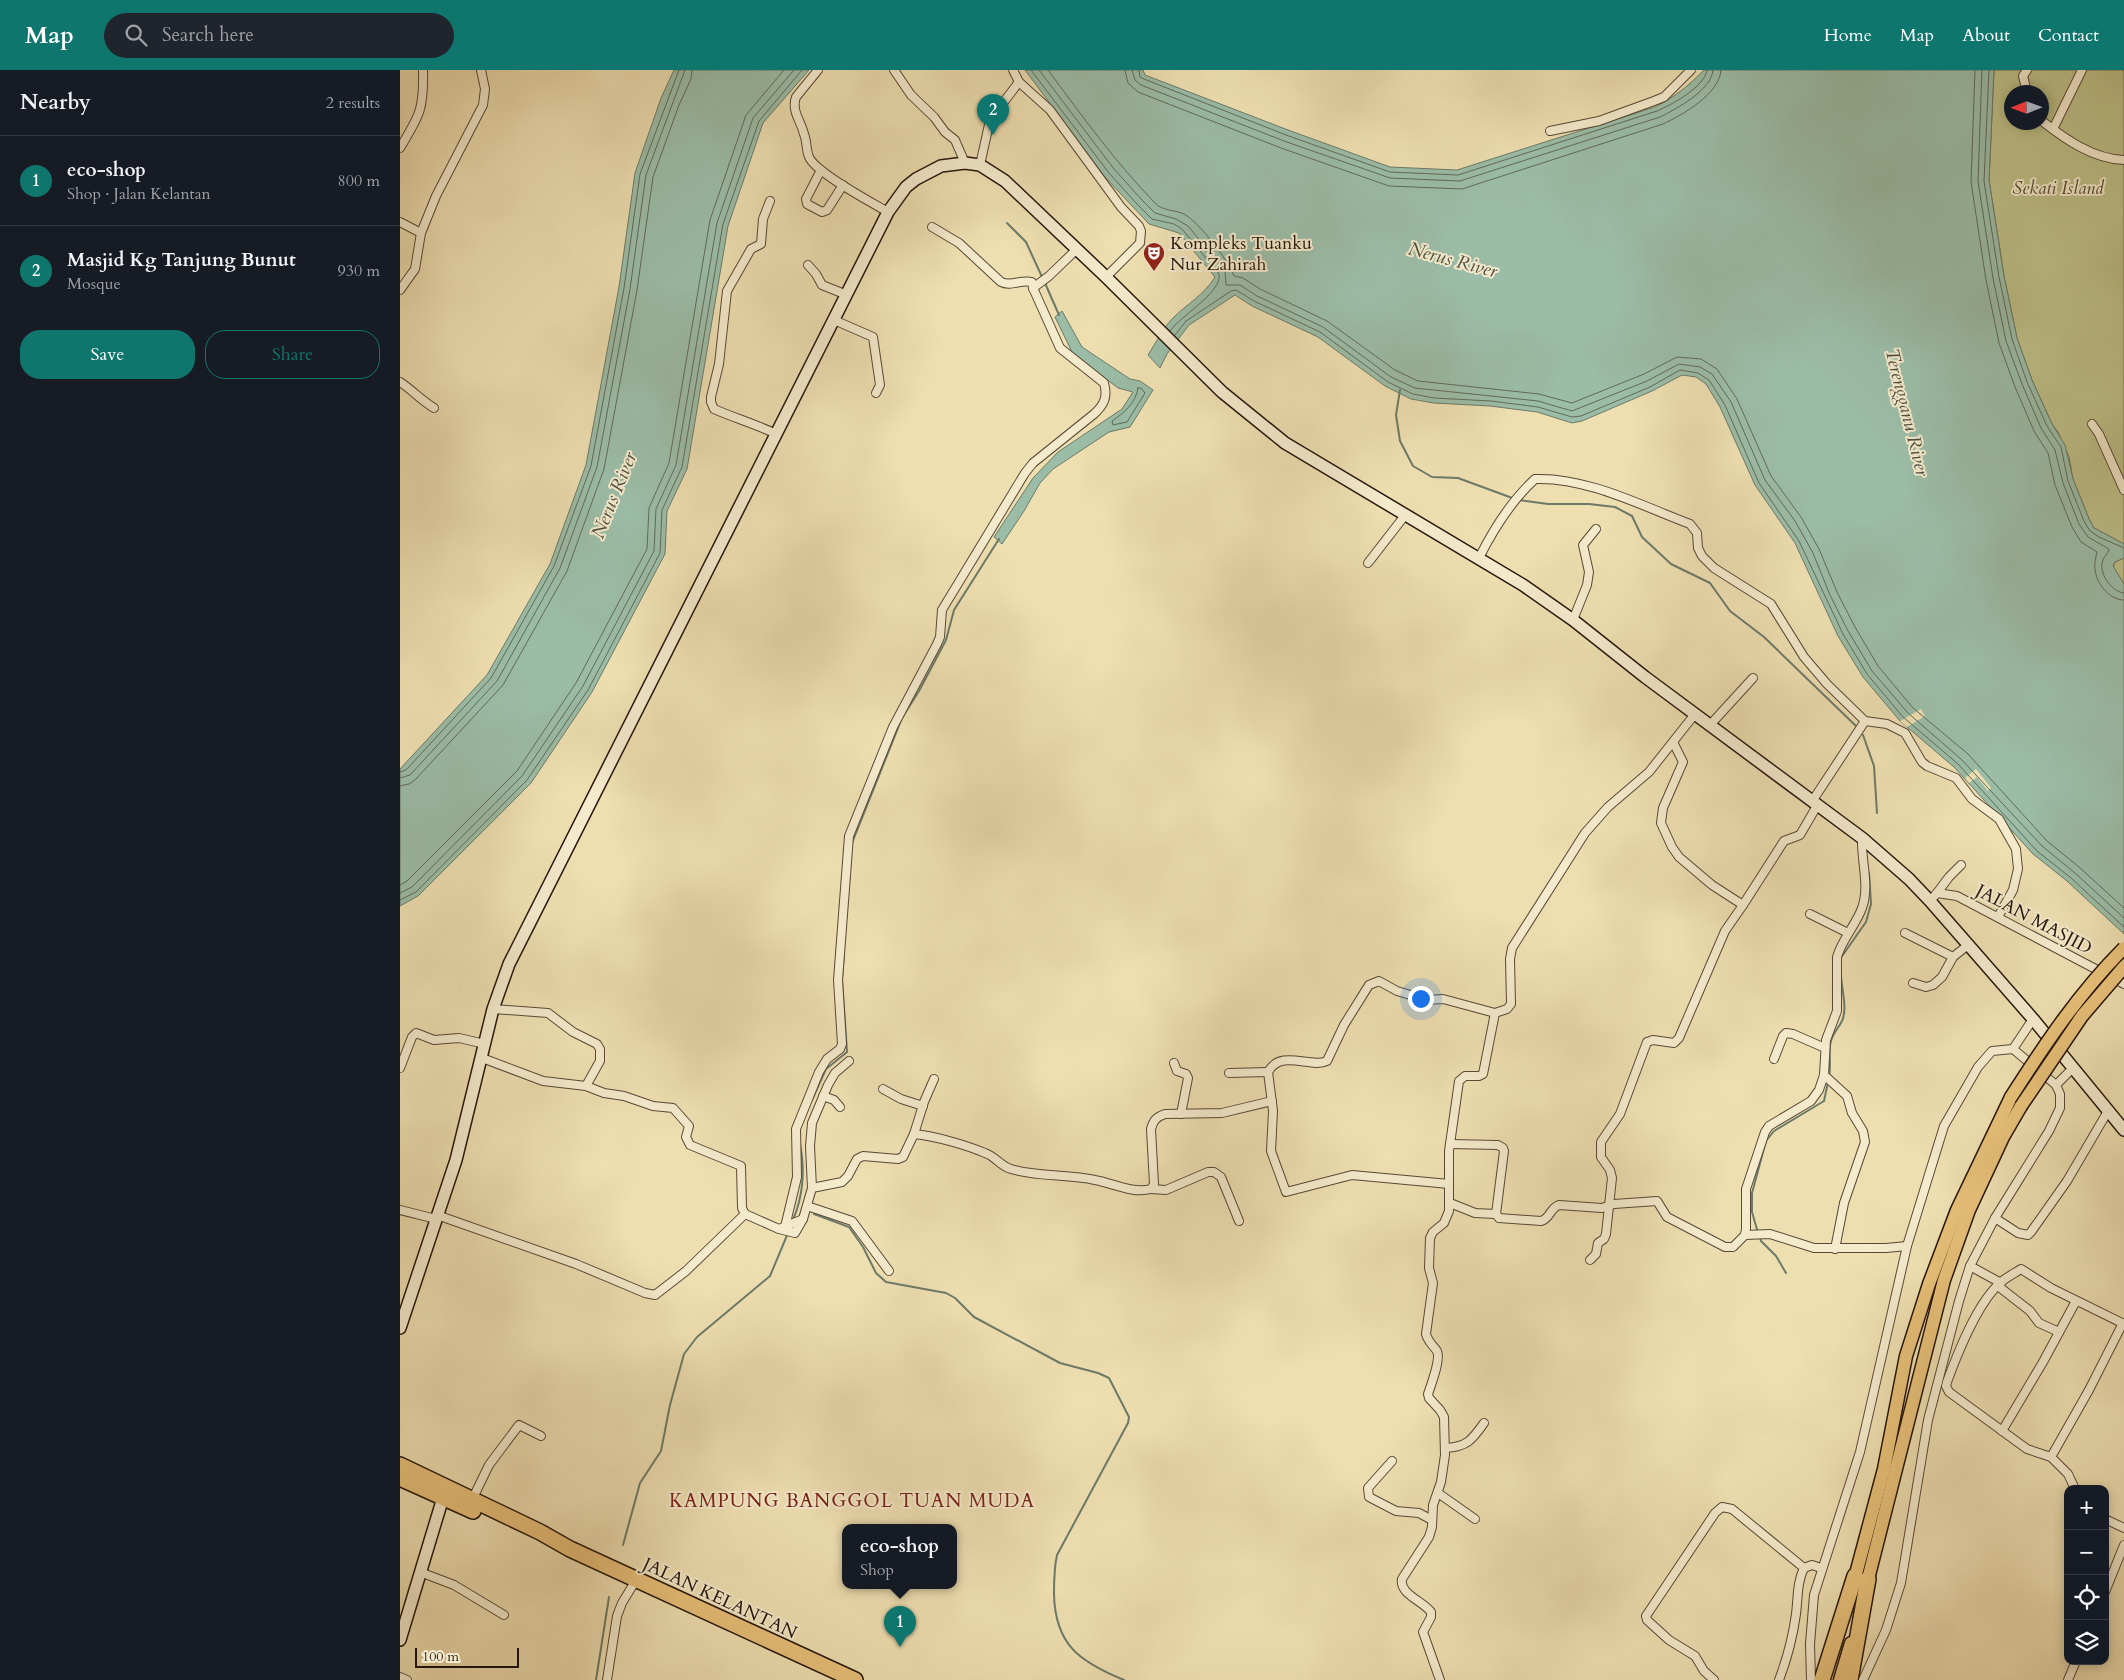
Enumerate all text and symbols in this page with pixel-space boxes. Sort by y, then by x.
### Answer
search box [104,13,454,58]
text: Map [25,19,74,52]
icon: search [122,21,150,49]
text: Search here [162,22,254,48]
text: Home [1824,23,1872,48]
text: Map [1900,23,1934,48]
text: About [1962,23,2010,48]
text: Contact [2038,23,2099,48]
north arrow [2004,85,2049,130]
text: Nearby [20,88,91,117]
text: 2 results [326,92,380,114]
pin: 2 [977,94,1009,135]
text: eco-shop [67,157,146,183]
text: 1 [32,170,40,192]
text: 800 m [338,170,380,192]
park label: Sekati Island [2012,176,2105,201]
text: Shop · Jalan Kelantan [67,183,211,205]
place label: Kompleks Tuanku Nur Zahirah [1170,231,1312,277]
water label: Nerus River [1405,236,1501,285]
theatre icon: Kompleks Tuanku Nur Zahirah [1142,241,1166,272]
text: Masjid Kg Tanjung Bunut [67,247,296,273]
text: 2 [32,260,40,282]
text: 930 m [338,260,380,282]
text: Mosque [67,273,121,295]
button: Save [20,330,195,379]
button: Share [205,330,380,379]
water label: Terengganu River [1879,346,1936,480]
water label: Nerus River [585,448,643,542]
street label: JALAN MASJID [1969,877,2096,961]
your location [1408,986,1434,1012]
map controls [2064,1485,2109,1665]
button: + [2064,1485,2109,1530]
district label: KAMPUNG BANGGOL TUAN MUDA [669,1488,1035,1514]
popup [842,1524,957,1589]
button: − [2064,1530,2109,1575]
text: eco-shop [860,1533,939,1559]
street label: JALAN KELANTAN [636,1550,802,1645]
text: Shop [860,1559,894,1581]
button: locate [2064,1575,2109,1620]
pin: 1 [884,1606,916,1647]
button: layers [2064,1620,2109,1665]
scale bar [415,1645,519,1668]
text: 100 m [422,1647,459,1666]

